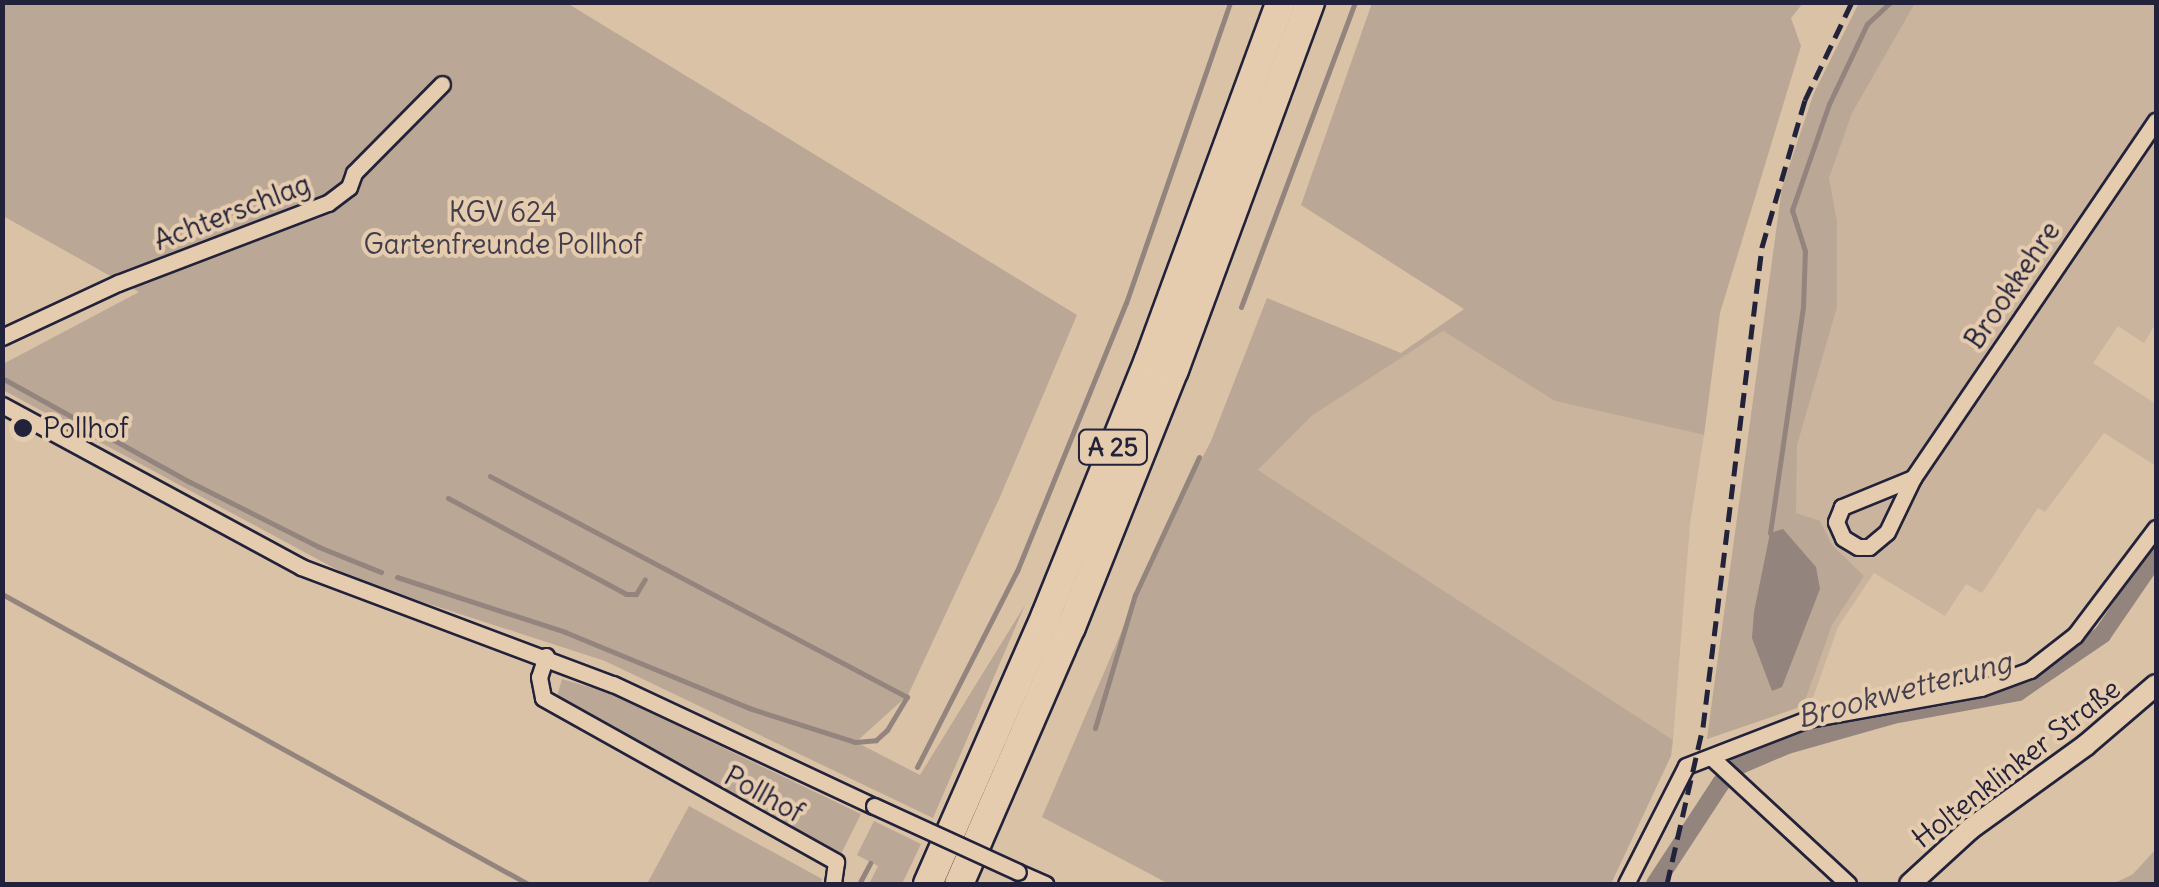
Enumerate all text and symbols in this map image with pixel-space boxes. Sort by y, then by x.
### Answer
street label: Achterschlag [149,167,315,257]
park label: KGV 624 Gartenfreunde Pollhof [364,195,642,261]
street label: Brookkehre [1957,215,2067,355]
place label: Pollhof [43,411,128,445]
marker: Pollhof [12,417,34,439]
road number: A 25 [1076,427,1150,467]
water label: Brookwetterung [1793,643,2015,735]
street label: Holtenklinker Straße [1905,671,2127,855]
street label: Pollhof [719,759,809,829]

